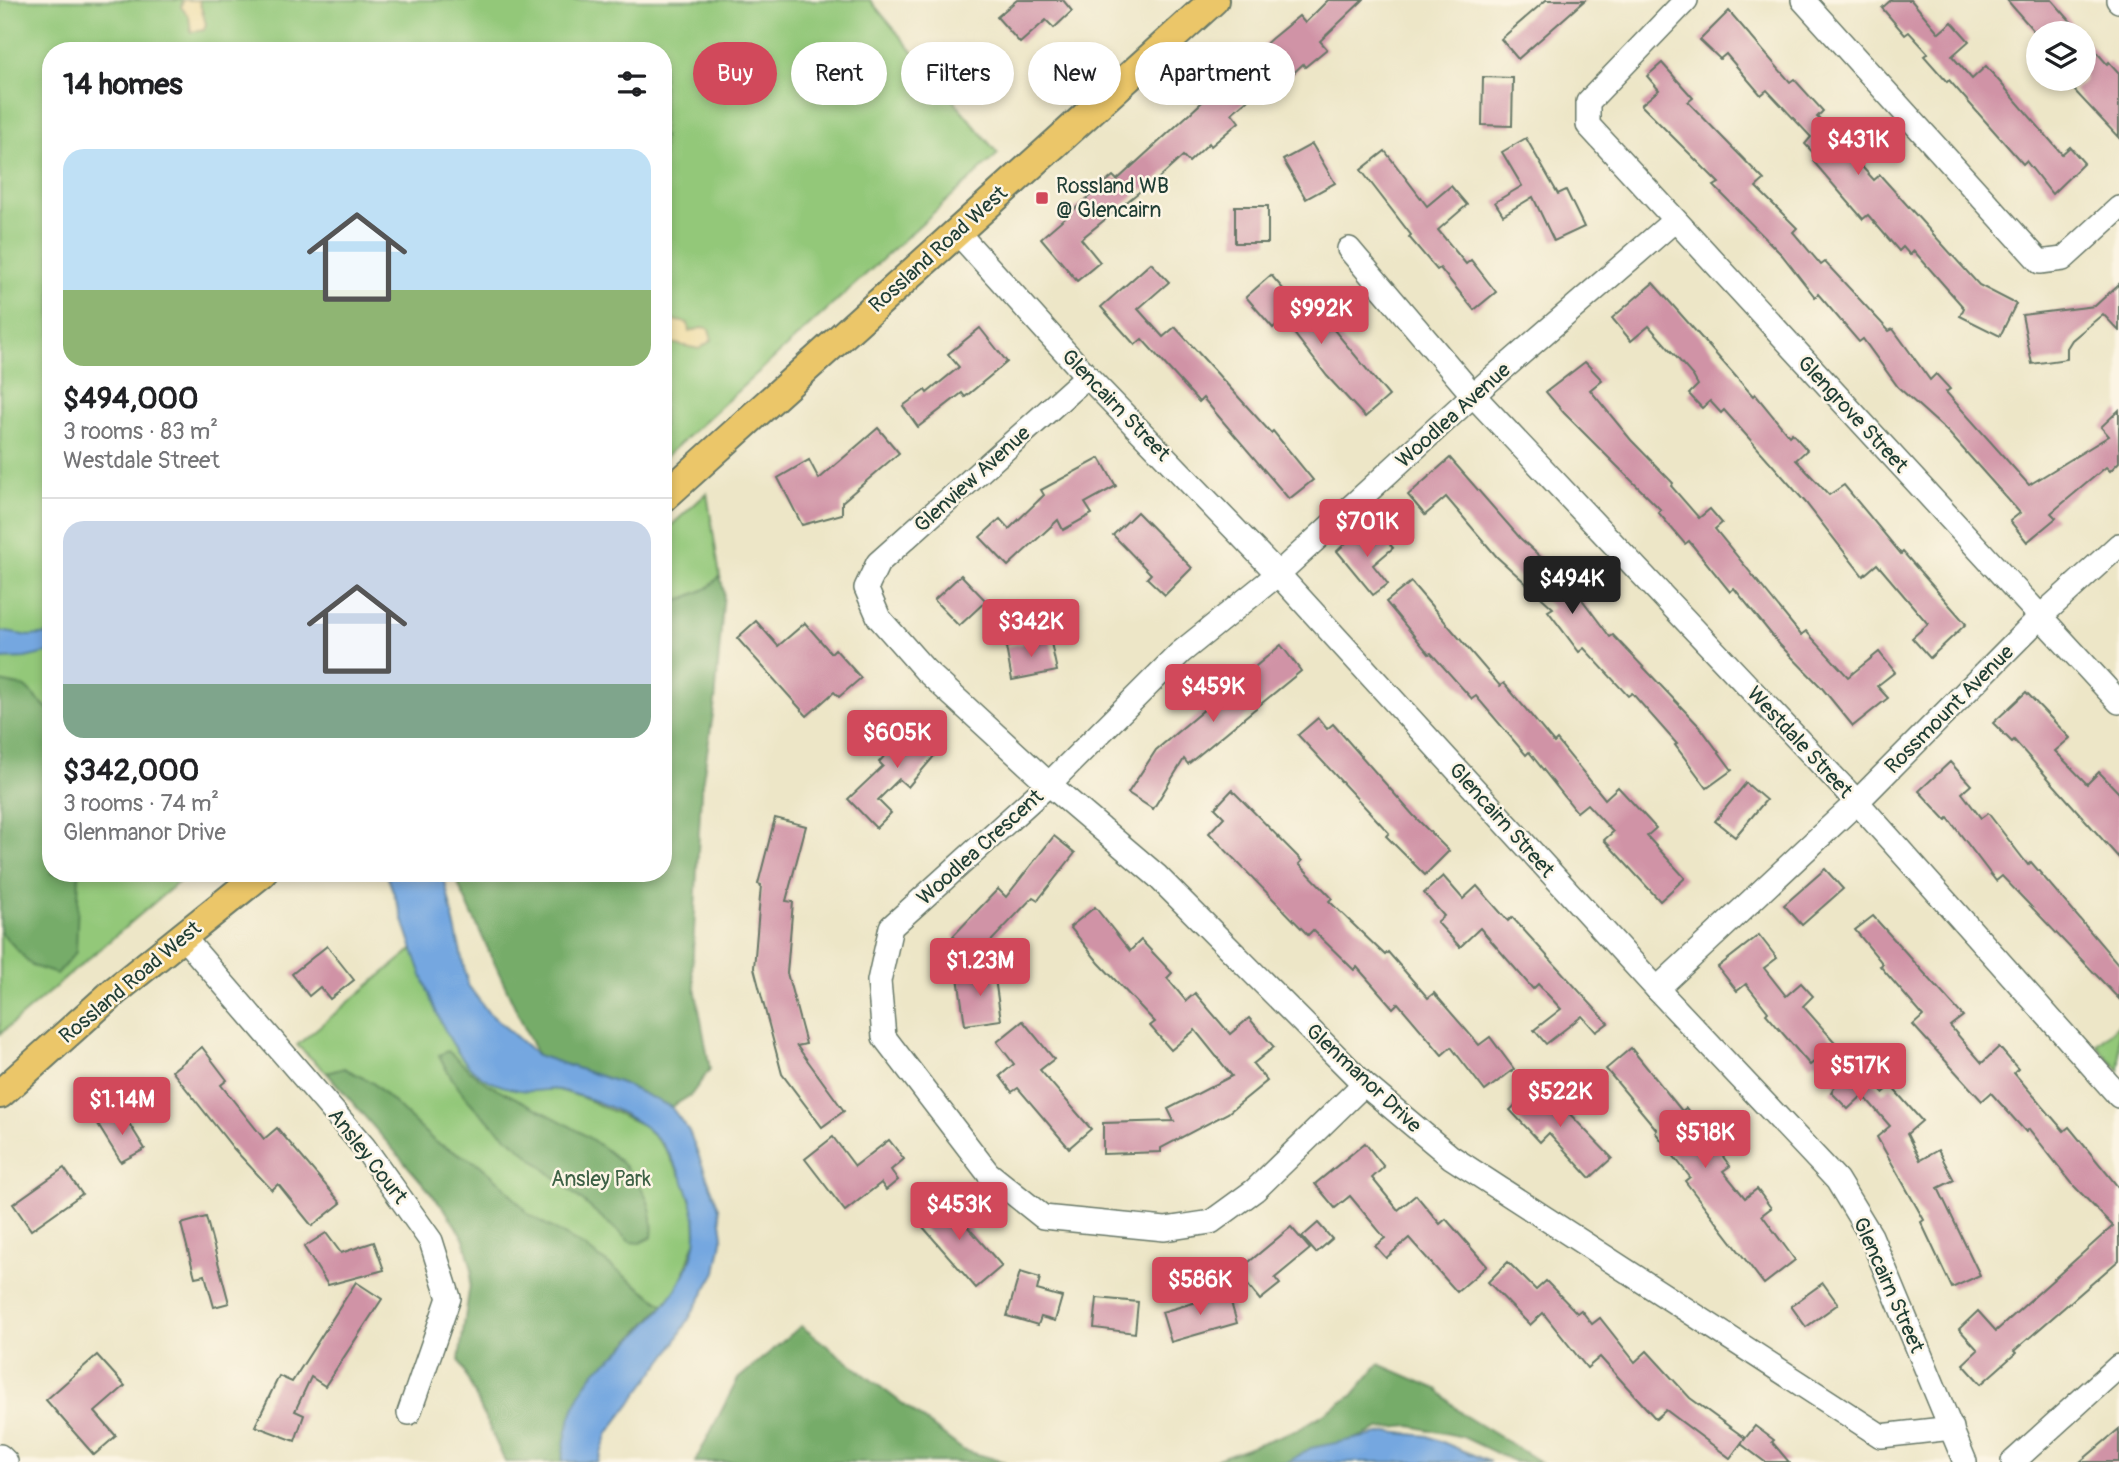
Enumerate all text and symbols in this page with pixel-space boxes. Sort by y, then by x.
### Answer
map controls [2026,21,2096,91]
button: layers [2026,21,2096,91]
chip: Buy [693,42,777,105]
chip: Rent [791,42,887,105]
chip: Filters [901,42,1014,105]
chip: New [1028,42,1121,105]
chip: Apartment [1135,42,1295,105]
icon: filters [613,65,651,103]
text: 14 homes [63,66,183,103]
pin: $431K [1809,118,1907,177]
text: $431K [1827,125,1889,154]
place label: Rossland WB @ Glencairn [1056,173,1169,224]
street label: Rossland Road West [863,180,1014,319]
marker: Rossland WB @ Glencairn [1034,190,1050,206]
icon: home [294,194,420,320]
pin: $992K [1272,286,1370,346]
text: $992K [1290,294,1352,323]
street label: Glencairn Street [1055,344,1176,467]
street label: Glengrove Street [1791,350,1914,479]
street label: Woodlea Avenue [1390,356,1517,474]
text: $494,000 [63,380,199,417]
text: 3 rooms · 83 m² [63,417,218,446]
street label: Glenview Avenue [909,420,1037,539]
text: Westdale Street [63,446,220,475]
pin: $701K [1318,500,1416,559]
text: $701K [1335,507,1399,536]
pin: $494K [1523,556,1621,616]
text: $494K [1540,564,1604,593]
icon: home [294,566,420,692]
pin: $342K [982,600,1080,659]
text: $342K [998,607,1064,636]
street label: Rossmount Avenue [1879,639,2020,780]
pin: $459K [1164,664,1262,724]
text: $459K [1181,672,1245,701]
street label: Westdale Street [1741,681,1859,804]
pin: $605K [848,710,946,770]
text: $605K [863,718,931,747]
text: $342,000 [63,752,199,789]
street label: Glencairn Street [1443,757,1561,884]
street label: Woodlea Crescent [911,783,1050,911]
text: 3 rooms · 74 m² [63,789,219,818]
text: Glenmanor Drive [63,818,226,847]
street label: Rossland Road West [54,915,207,1050]
pin: $1.23M [923,939,1037,998]
text: $1.23M [946,946,1014,975]
street label: Glenmanor Drive [1300,1018,1428,1139]
pin: $517K [1811,1044,1909,1103]
text: $517K [1830,1051,1890,1080]
pin: $522K [1511,1070,1609,1129]
text: $522K [1528,1077,1592,1106]
pin: $1.14M [65,1078,179,1137]
text: $1.14M [89,1085,155,1114]
street label: Ansley Court [322,1103,414,1210]
pin: $518K [1656,1110,1754,1170]
text: $518K [1675,1118,1735,1147]
park label: Ansley Park [551,1166,651,1193]
pin: $453K [910,1182,1008,1242]
text: $453K [927,1190,991,1219]
street label: Glencairn Street [1847,1213,1931,1358]
pin: $586K [1151,1258,1249,1317]
text: $586K [1168,1265,1232,1294]

